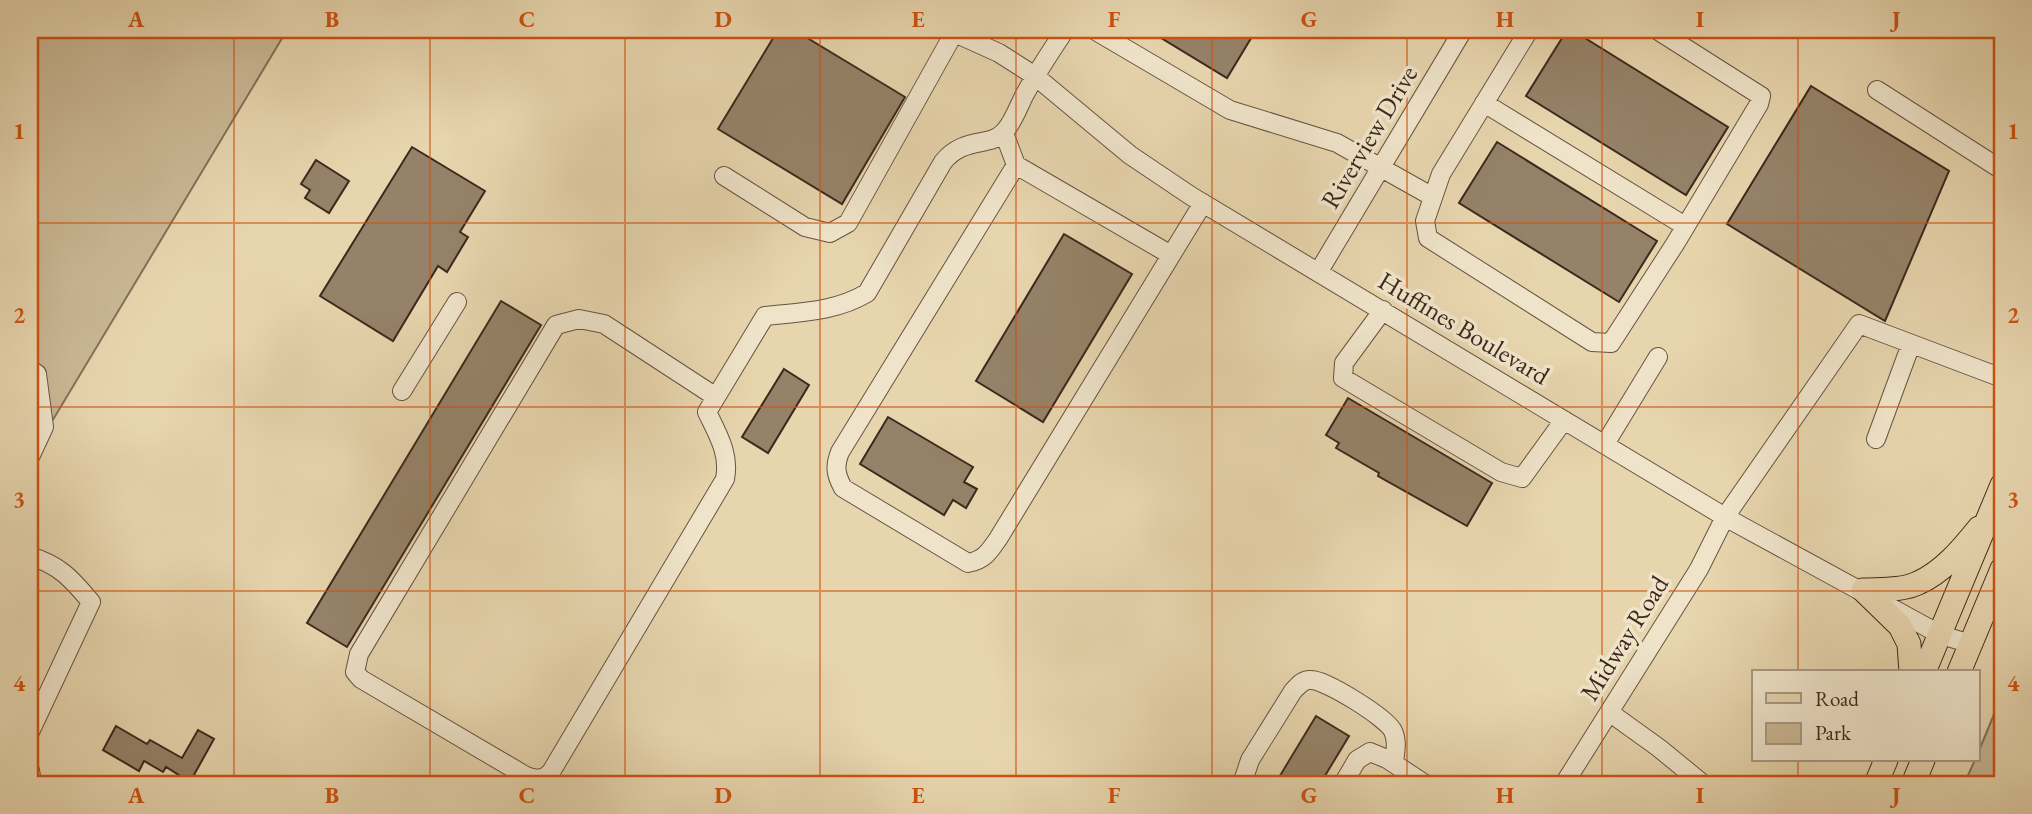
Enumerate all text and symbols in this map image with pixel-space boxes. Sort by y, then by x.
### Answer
text: A [127,4,145,34]
text: B [325,4,339,34]
text: C [519,4,535,34]
text: D [714,4,732,34]
text: E [911,4,925,34]
text: F [1108,4,1121,34]
text: G [1301,4,1317,34]
text: H [1496,4,1514,34]
text: I [1696,4,1704,34]
text: J [1890,4,1901,34]
street label: Riverview Drive [1313,59,1425,215]
text: 1 [13,116,25,146]
text: 1 [2007,116,2019,146]
street label: Huffines Boulevard [1372,264,1557,393]
text: 2 [13,300,25,330]
text: 2 [2007,300,2019,330]
text: 3 [13,484,25,514]
text: 3 [2007,484,2019,514]
street label: Midway Road [1572,568,1676,707]
text: 4 [13,668,26,698]
text: 4 [2007,668,2020,698]
legend [1752,670,1980,762]
text: Road [1815,685,1859,712]
text: Park [1815,719,1852,746]
text: A [127,780,145,810]
text: B [325,780,339,810]
text: C [519,780,535,810]
text: D [714,780,732,810]
text: E [911,780,925,810]
text: F [1108,780,1121,810]
text: G [1301,780,1317,810]
text: H [1496,780,1514,810]
text: I [1696,780,1704,810]
text: J [1890,780,1901,810]

